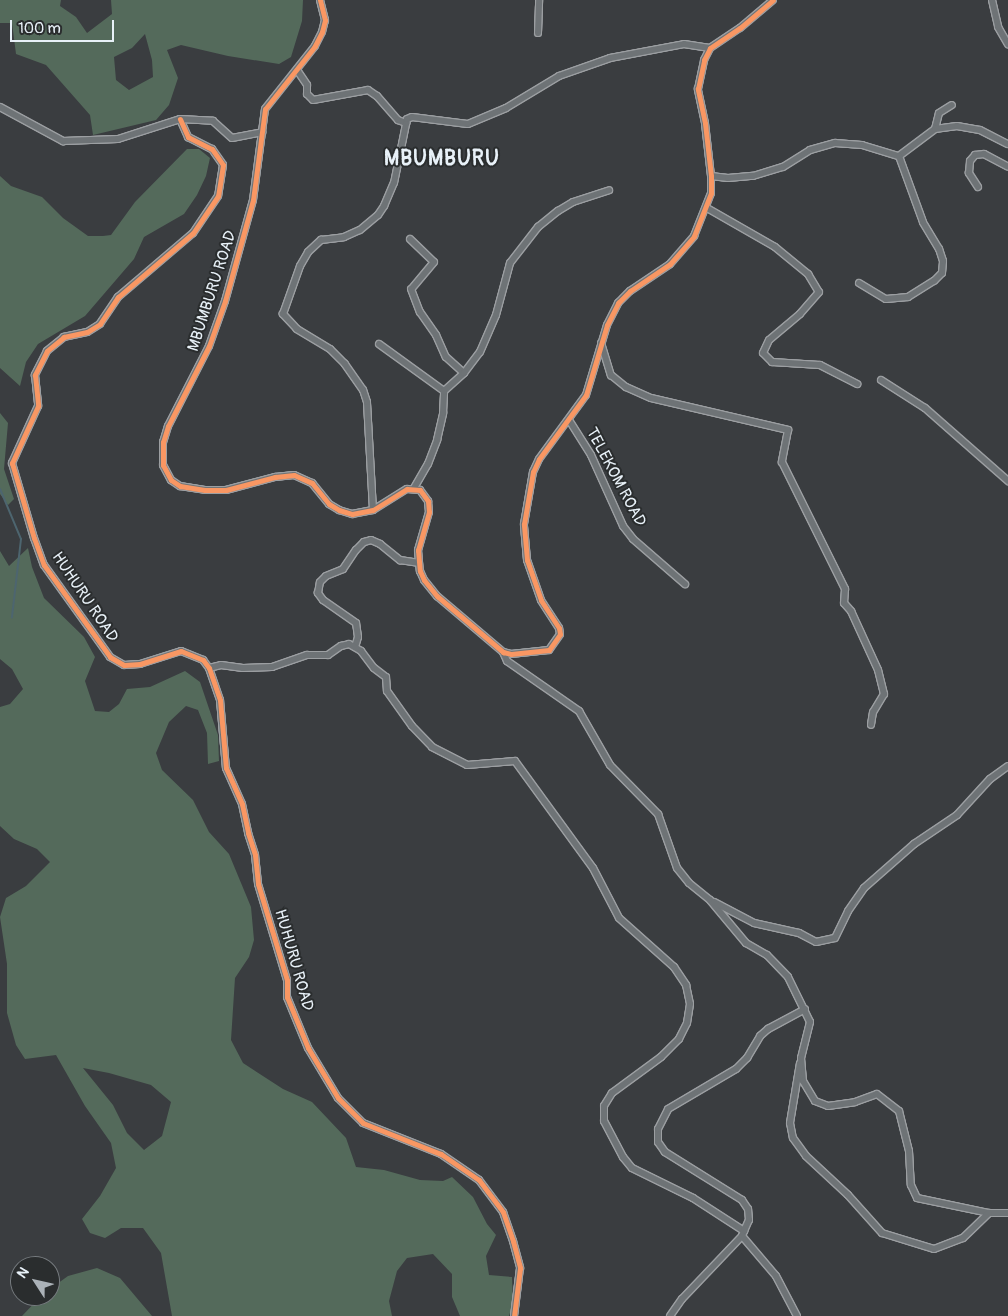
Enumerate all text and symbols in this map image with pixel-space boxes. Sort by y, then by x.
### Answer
scale bar [12,10,116,42]
text: 100 m [18,19,61,38]
district label: MBUMBURU [383,146,501,172]
street label: MBUMBURU ROAD [183,228,241,354]
street label: TELEKOM ROAD [582,424,650,530]
street label: HUHURU ROAD [48,548,122,646]
street label: HUHURU ROAD [270,907,318,1013]
north arrow [10,1256,60,1306]
text: N [13,1264,33,1281]

